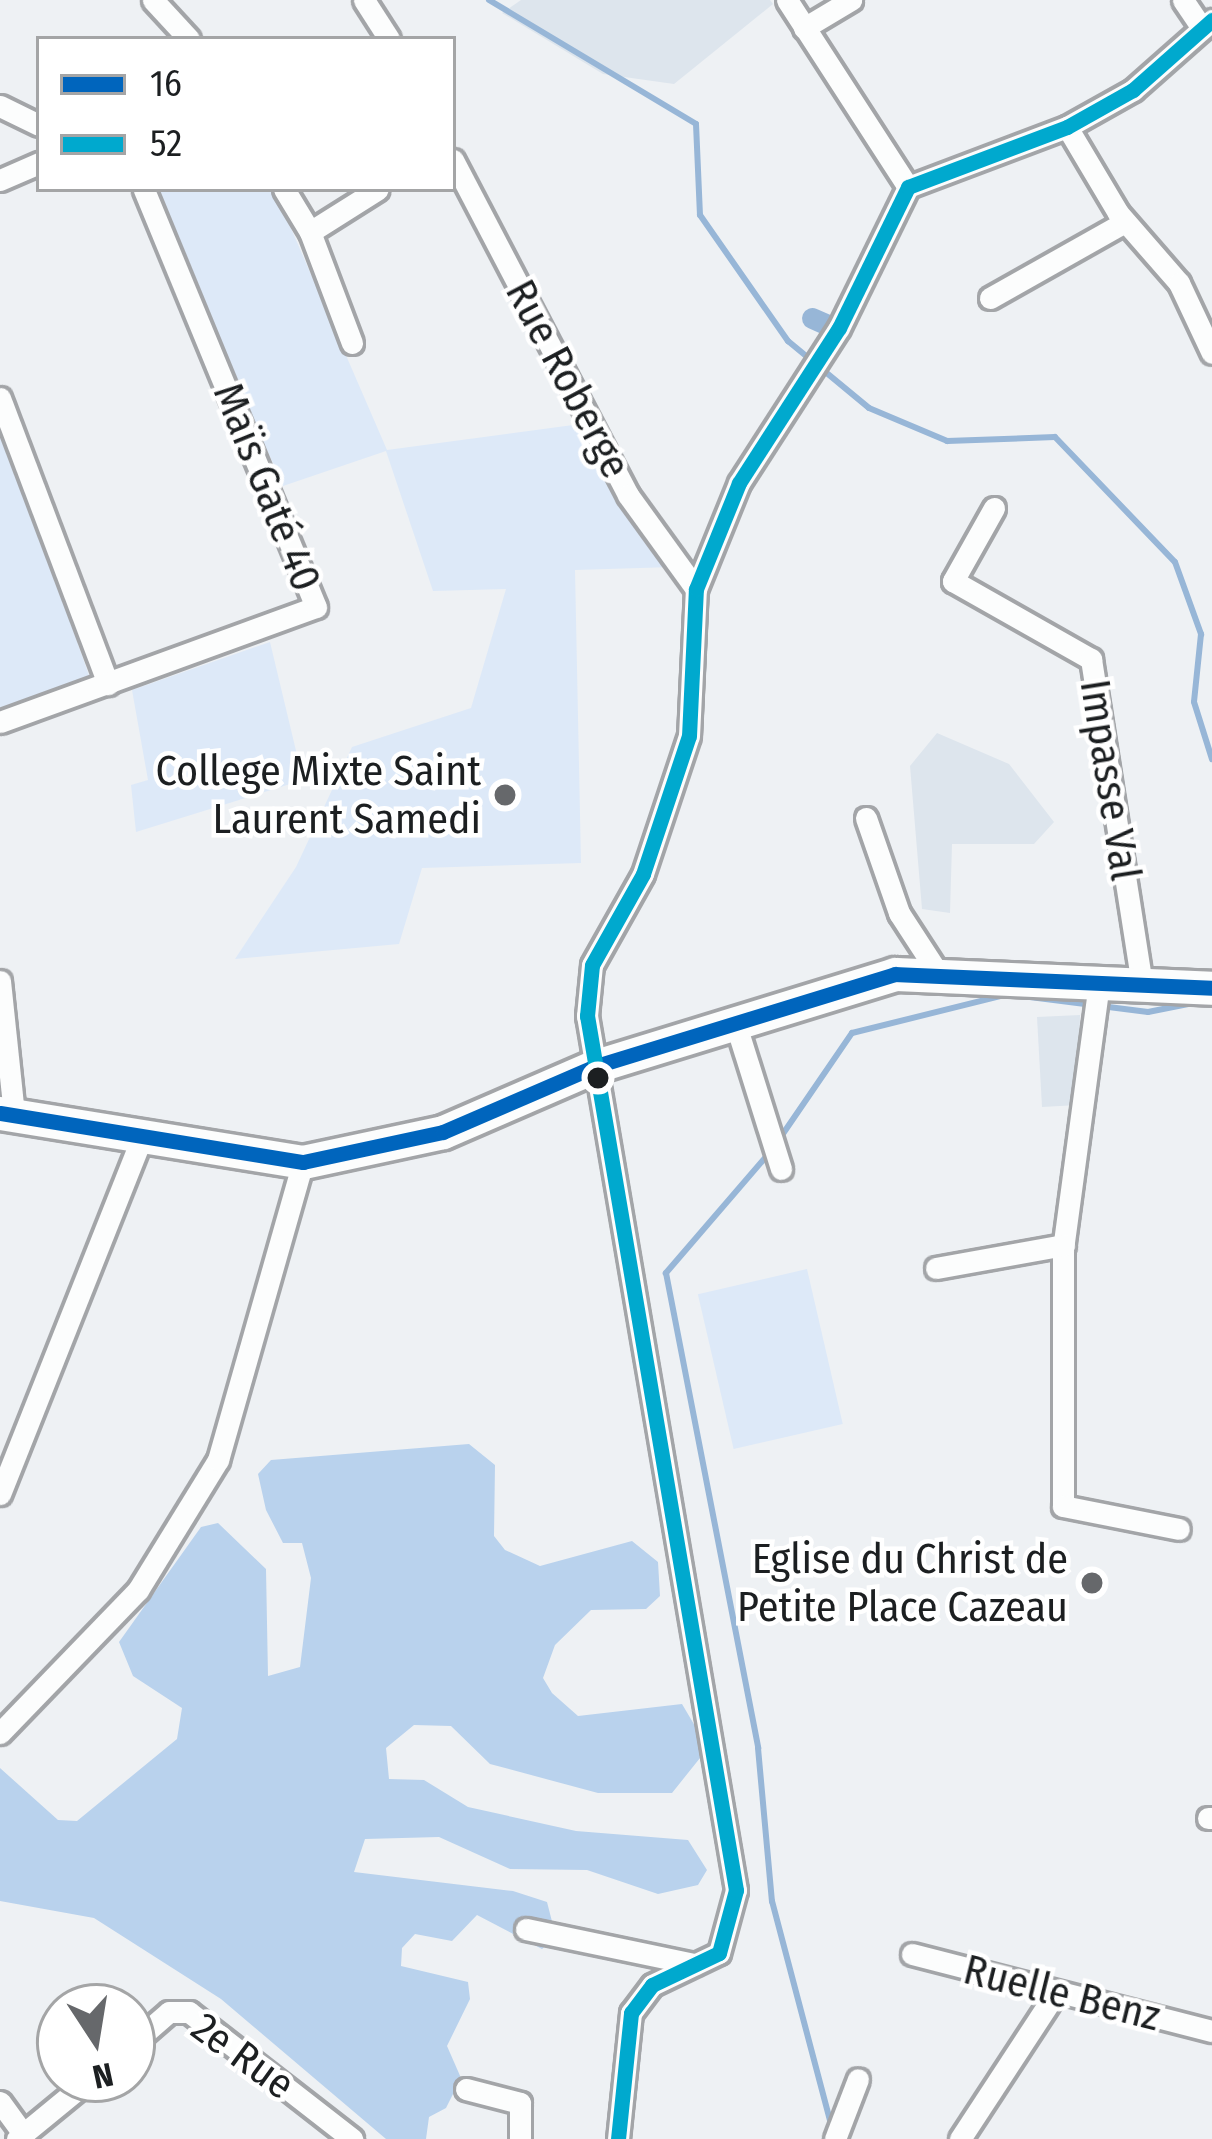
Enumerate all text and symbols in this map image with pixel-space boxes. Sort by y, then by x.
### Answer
legend [36,36,456,192]
text: 16 [150,62,182,106]
text: 52 [150,122,182,166]
street label: Rue Roberge [495,271,641,487]
street label: Maïs Gaté 40 [203,376,331,598]
street label: Impasse Val [1069,676,1151,884]
place label: College Mixte Saint Laurent Samedi [156,746,481,844]
marker: College Mixte Saint Laurent Samedi [492,782,518,808]
unlabelled marker [587,1067,609,1089]
place label: Eglise du Christ de Petite Place Cazeau [737,1534,1068,1632]
marker: Eglise du Christ de Petite Place Cazeau [1079,1570,1105,1596]
street label: Ruelle Benz [959,1944,1165,2042]
north arrow [36,1983,156,2103]
street label: 2e Rue [182,2002,304,2110]
text: N [89,2054,117,2097]

